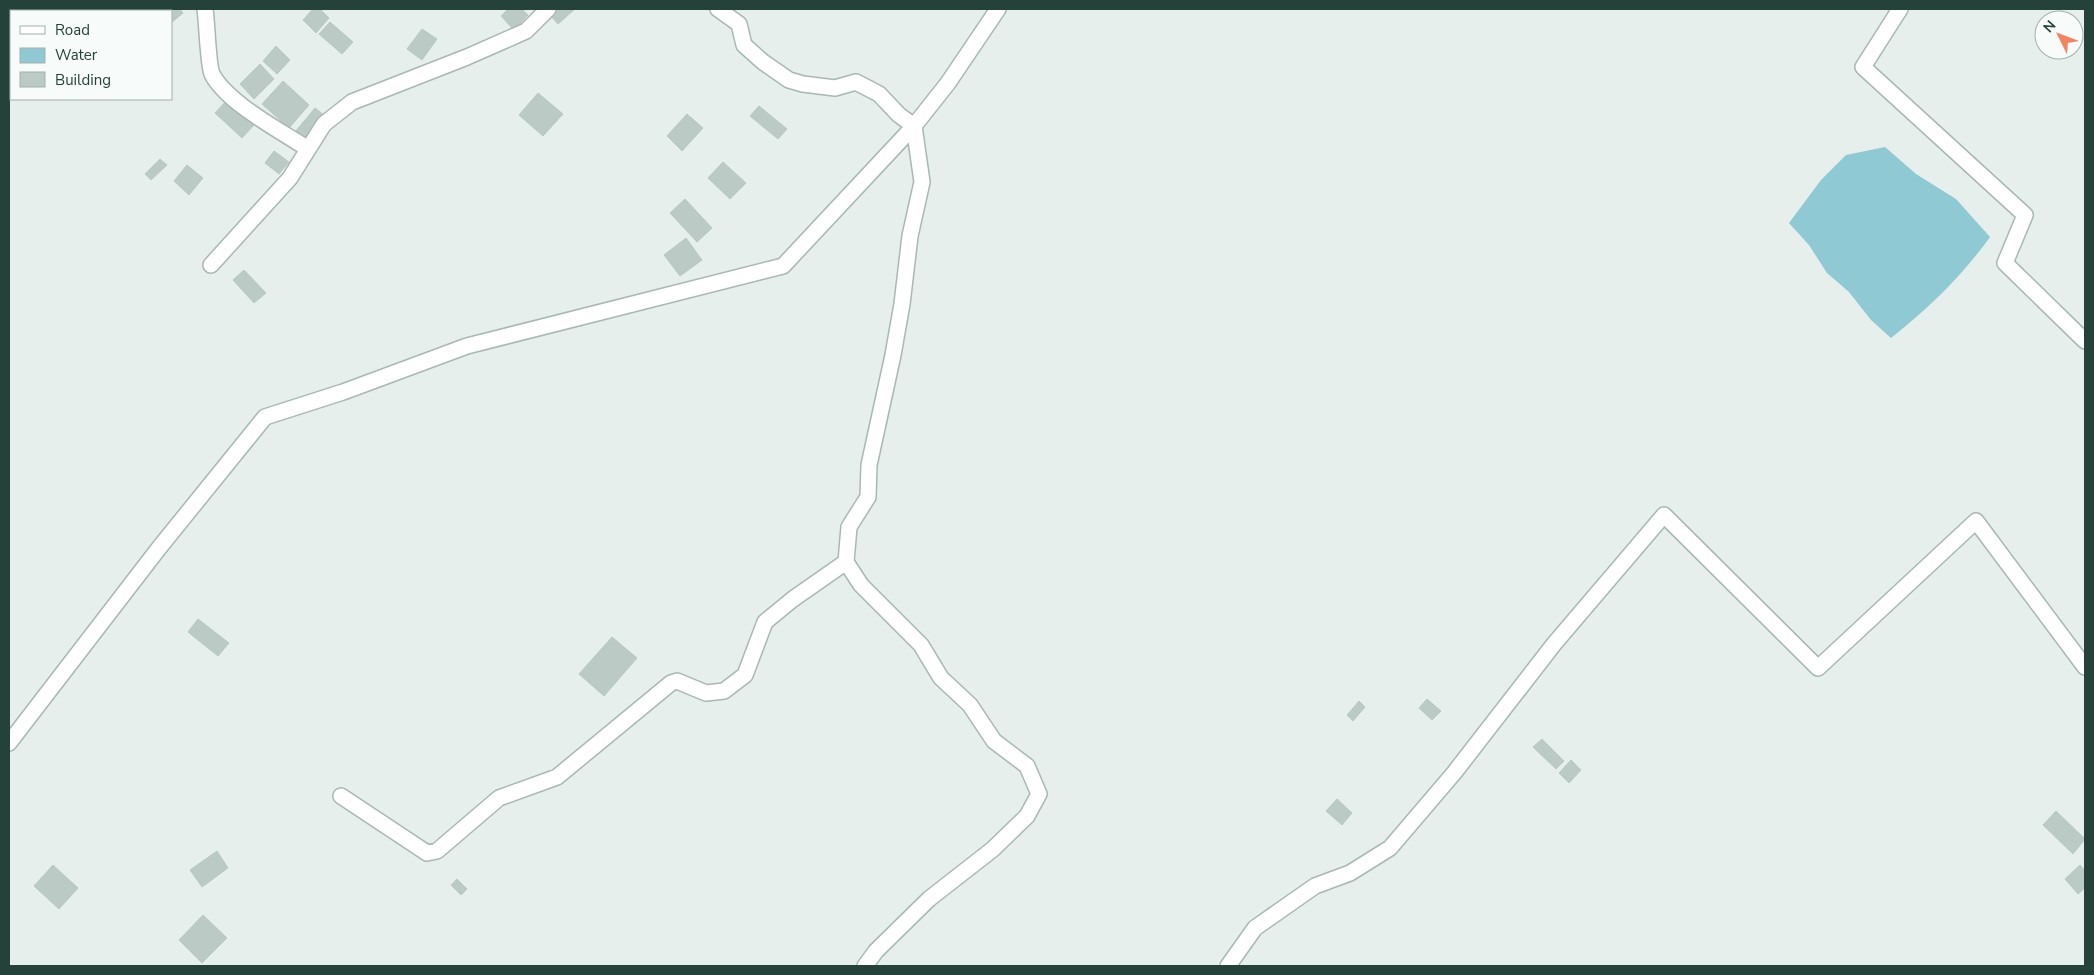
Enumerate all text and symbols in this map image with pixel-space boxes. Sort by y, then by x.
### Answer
legend [10,10,172,100]
north arrow [2034,10,2084,60]
text: N [2039,16,2060,37]
text: Road [55,20,90,40]
text: Water [55,45,98,65]
text: Building [55,70,111,90]

